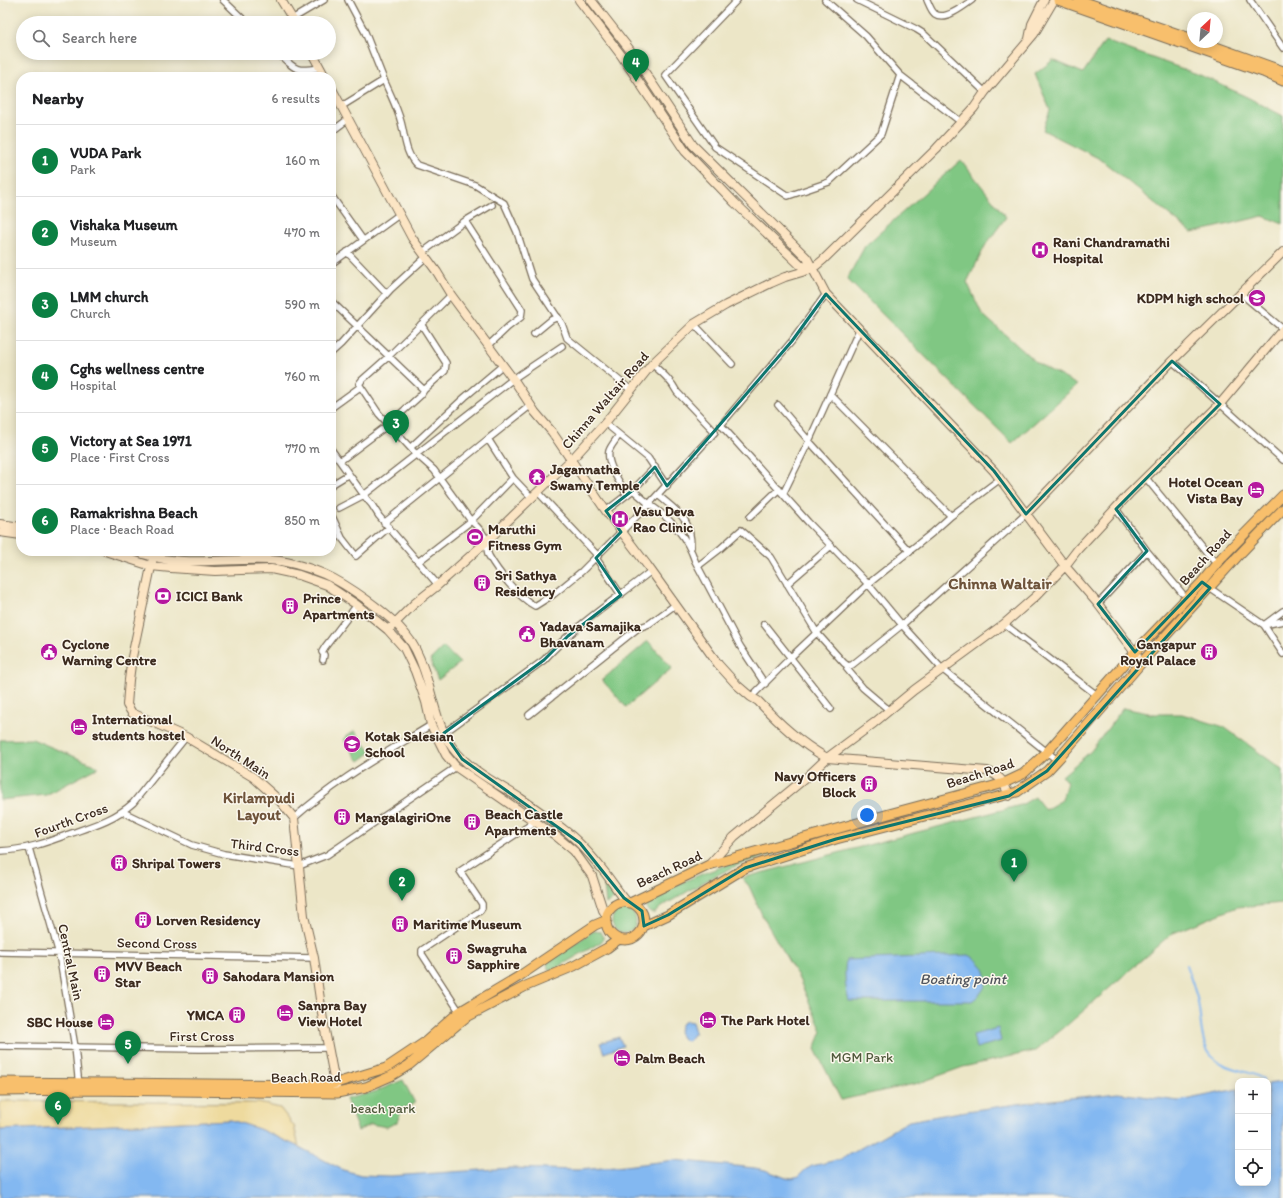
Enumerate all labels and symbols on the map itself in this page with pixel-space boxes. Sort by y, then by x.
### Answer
north arrow [1187,12,1223,48]
pin: 4 [623,49,649,82]
place label: Rani Chandramathi Hospital [1053,234,1170,267]
hospital icon: Rani Chandramathi Hospital [1030,240,1050,260]
school or university icon: KDPM high school [1247,288,1267,308]
place label: KDPM high school [1137,290,1245,307]
street label: Chinna Waltair Road [558,348,653,453]
pin: 3 [383,410,409,443]
place label: Jagannatha Swamy Temple [549,461,640,494]
temple icon: Jagannatha Swamy Temple [527,467,547,487]
place label: Hotel Ocean Vista Bay [1169,474,1243,507]
hotel icon: Hotel Ocean Vista Bay [1246,480,1266,500]
place label: Vasu Deva Rao Clinic [633,503,695,536]
hospital icon: Vasu Deva Rao Clinic [610,509,630,529]
place label: Maruthi Fitness Gym [488,521,562,554]
street label: Beach Road [1176,525,1235,589]
sports icon: Maruthi Fitness Gym [465,527,485,547]
place label: Sri Sathya Residency [495,567,557,600]
building icon: Sri Sathya Residency [472,573,492,593]
district label: Chinna Waltair [948,574,1052,593]
bank icon: ICICI Bank [153,586,173,606]
place label: ICICI Bank [176,588,244,605]
place label: Prince Apartments [302,590,375,623]
building icon: Prince Apartments [280,596,300,616]
place label: Yadava Samajika Bhavanam [539,618,642,651]
public building icon: Yadava Samajika Bhavanam [517,624,537,644]
place label: Cyclone Warning Centre [62,636,157,669]
place label: Gangapur Royal Palace [1120,636,1196,669]
public building icon: Cyclone Warning Centre [39,642,59,662]
building icon: Gangapur Royal Palace [1199,642,1219,662]
place label: International students hostel [92,711,186,744]
hotel icon: International students hostel [69,717,89,737]
place label: Kotak Salesian School [365,728,454,761]
street label: North Main [208,732,274,783]
school or university icon: Kotak Salesian School [342,734,362,754]
street label: Beach Road [944,754,1017,792]
place label: Navy Officers Block [774,768,857,801]
building icon: Navy Officers Block [859,774,879,794]
district label: Kirlampudi Layout [223,789,295,825]
street label: Fourth Cross [32,799,110,842]
your location [857,805,877,825]
place label: Beach Castle Apartments [484,806,563,839]
building icon: MangalagiriOne [332,807,352,827]
place label: MangalagiriOne [355,809,451,826]
building icon: Beach Castle Apartments [462,812,482,832]
street label: Third Cross [230,835,300,860]
street label: Beach Road [634,847,705,892]
pin: 1 [1001,849,1027,882]
building icon: Shripal Towers [109,853,129,873]
place label: Shripal Towers [132,855,221,872]
pin: 2 [389,868,415,901]
building icon: Lorven Residency [133,910,153,930]
place label: Lorven Residency [156,912,261,929]
building icon: Maritime Museum [390,914,410,934]
place label: Maritime Museum [413,916,522,933]
street label: Central Main [54,922,87,1002]
street label: Second Cross [117,934,197,953]
place label: Swagruha Sapphire [467,940,527,973]
building icon: Swagruha Sapphire [444,946,464,966]
place label: MVV Beach Star [115,958,183,991]
building icon: MVV Beach Star [92,964,112,984]
building icon: Sahodara Mansion [200,966,220,986]
place label: Sahodara Mansion [223,968,334,985]
water label: Boating point [920,970,1008,988]
place label: Sanpra Bay View Hotel [298,997,367,1030]
hotel icon: Sanpra Bay View Hotel [275,1003,295,1023]
building icon: YMCA [227,1005,247,1025]
place label: YMCA [186,1007,225,1024]
hotel icon: The Park Hotel [698,1010,718,1030]
hotel icon: SBC House [96,1012,116,1032]
place label: The Park Hotel [720,1012,811,1029]
place label: SBC House [27,1014,93,1031]
street label: First Cross [169,1028,235,1045]
pin: 5 [115,1031,141,1064]
hotel icon: Palm Beach [612,1048,632,1068]
park label: MGM Park [831,1049,893,1066]
place label: Palm Beach [635,1050,706,1067]
street label: Beach Road [271,1068,342,1087]
pin: 6 [45,1092,71,1125]
park label: beach park [350,1100,416,1117]

